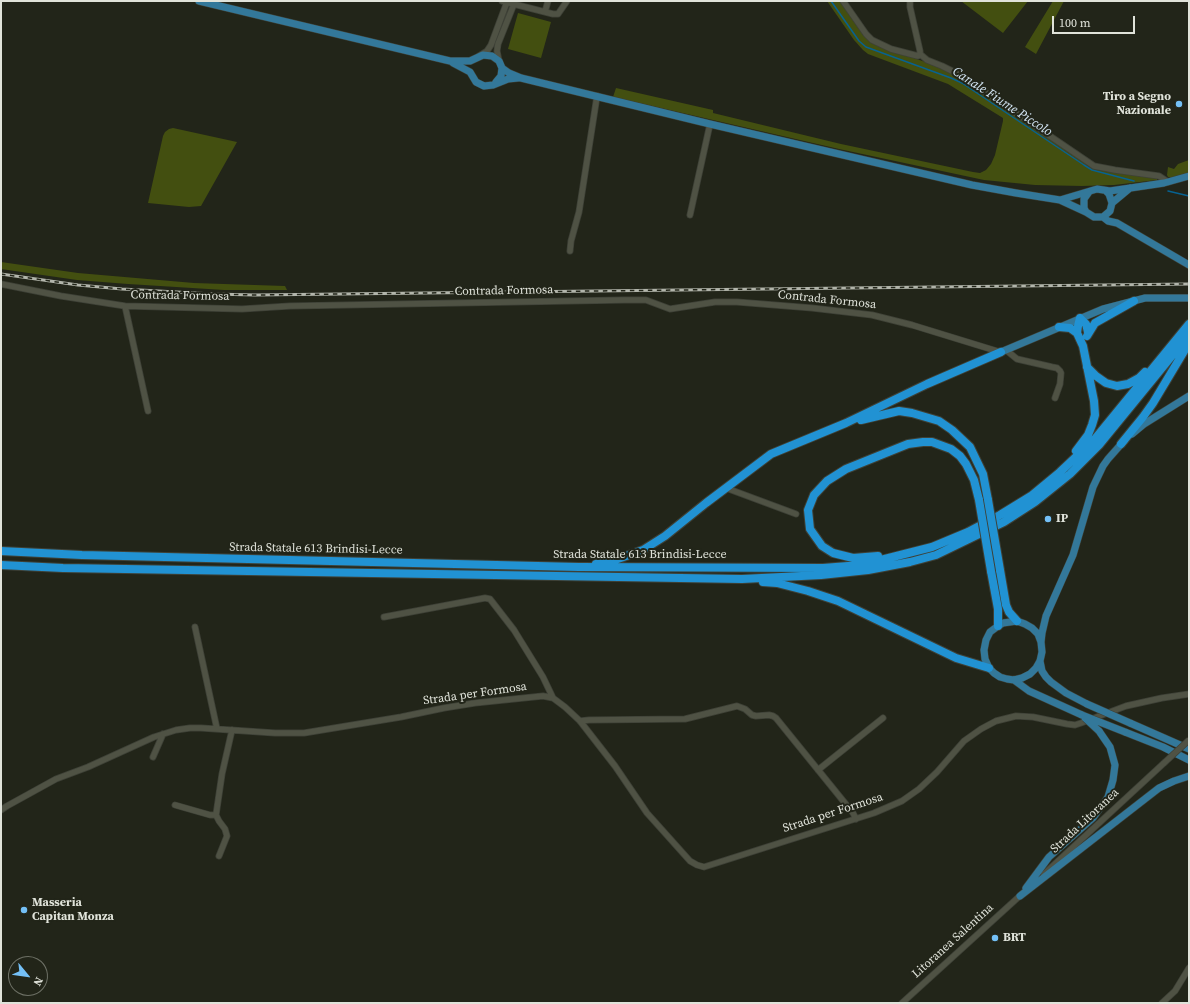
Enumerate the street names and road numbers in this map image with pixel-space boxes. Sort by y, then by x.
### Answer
street label: Contrada Formosa [455,283,553,299]
street label: Contrada Formosa [131,288,229,304]
street label: Contrada Formosa [777,288,877,312]
street label: Strada Statale 613 Brindisi-Lecce [229,540,403,558]
street label: Strada Statale 613 Brindisi-Lecce [553,548,727,562]
street label: Strada per Formosa [422,680,528,708]
street label: Strada Litoranea [1048,786,1122,856]
street label: Strada per Formosa [781,790,885,836]
street label: Litoranea Salentina [909,901,997,981]

